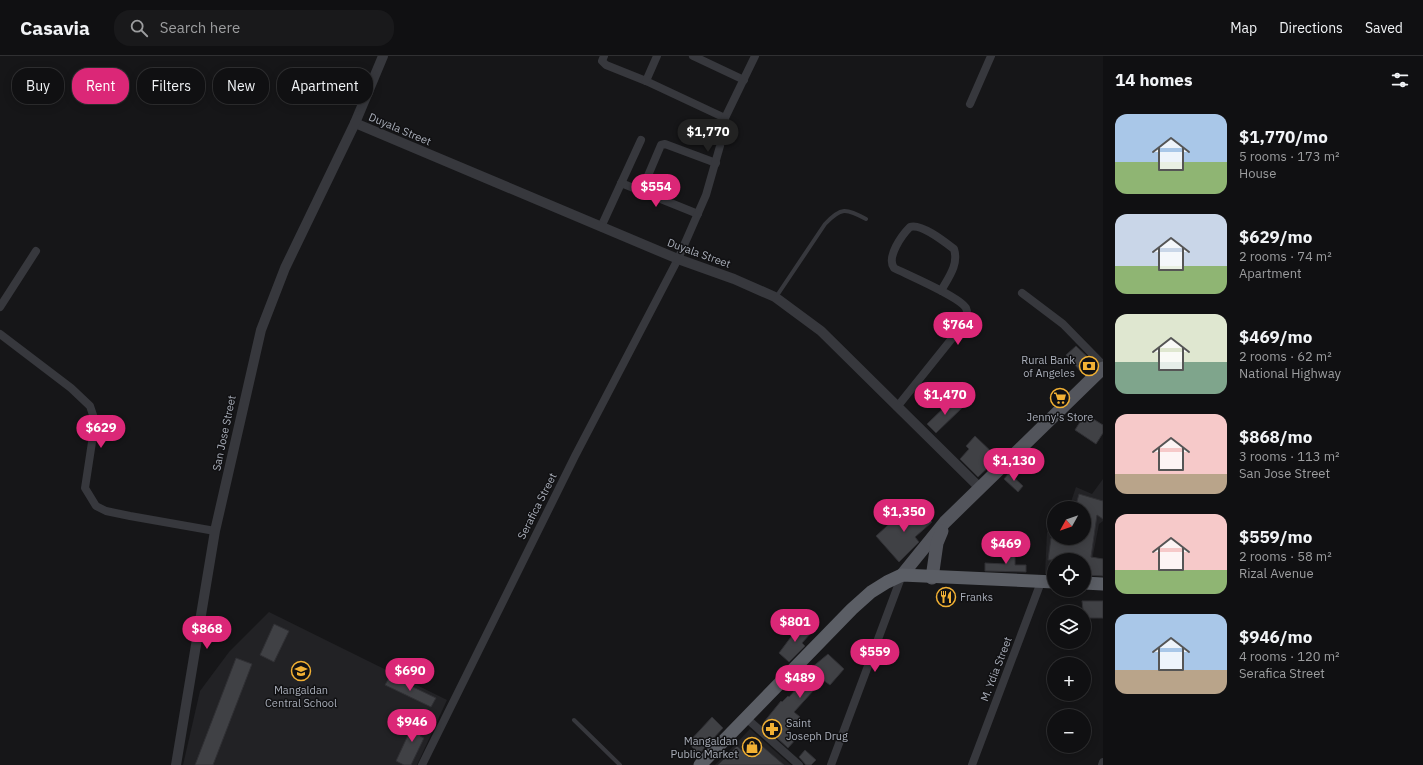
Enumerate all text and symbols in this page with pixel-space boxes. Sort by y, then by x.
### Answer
search box [114,10,394,46]
text: Casavia [20,16,90,40]
icon: search [128,17,150,39]
text: Search here [160,18,240,37]
text: Map [1230,19,1257,37]
text: Directions [1279,19,1343,37]
text: Saved [1365,19,1403,37]
chip: Buy [12,68,64,104]
chip: Rent [72,68,129,104]
chip: Filters [137,68,205,104]
chip: New [213,68,269,104]
chip: Apartment [277,68,373,104]
text: 14 homes [1115,69,1192,91]
icon: filters [1389,69,1411,91]
street label: Duyala Street [367,110,433,148]
pin: $1,770 [675,119,741,153]
text: $1,770 [686,123,730,140]
text: $1,770/mo [1239,126,1328,148]
icon: home [1147,130,1195,178]
text: 5 rooms · 173 m² [1239,148,1340,165]
text: House [1239,165,1276,182]
pin: $554 [632,174,680,208]
text: $554 [640,178,672,195]
text: $629/mo [1239,226,1312,248]
icon: home [1147,230,1195,278]
street label: Duyala Street [665,235,733,271]
text: 2 rooms · 74 m² [1239,248,1332,265]
text: Apartment [1239,265,1302,282]
pin: $764 [934,312,982,346]
text: $764 [942,316,974,333]
text: $469/mo [1239,326,1312,348]
icon: home [1147,330,1195,378]
text: 2 rooms · 62 m² [1239,348,1332,365]
place label: Rural Bank of Angeles [1021,353,1075,380]
bank icon: Rural Bank of Angeles [1078,355,1100,377]
text: National Highway [1239,365,1341,382]
pin: $1,470 [912,382,978,416]
text: $1,470 [923,386,967,403]
supermarket icon: Jenny's Store [1049,387,1071,409]
street label: San Jose Street [209,394,239,472]
place label: Jenny's Store [1027,410,1093,424]
pin: $629 [77,415,125,449]
text: $629 [85,419,117,436]
text: $868/mo [1239,426,1312,448]
icon: home [1147,430,1195,478]
pin: $1,130 [981,448,1047,482]
text: 3 rooms · 113 m² [1239,448,1340,465]
text: $1,130 [992,452,1036,469]
text: San Jose Street [1239,465,1330,482]
street label: Serafica Street [514,470,560,542]
pin: $1,350 [871,499,937,533]
north arrow [1047,501,1091,545]
map controls [1047,501,1091,753]
text: $1,350 [882,503,926,520]
text: $559/mo [1239,526,1312,548]
icon: home [1147,530,1195,578]
pin: $469 [982,531,1030,565]
text: $469 [990,535,1022,552]
text: 2 rooms · 58 m² [1239,548,1332,565]
button: locate [1047,553,1091,597]
text: Rizal Avenue [1239,565,1314,582]
restaurant icon: Franks [935,586,957,608]
place label: Franks [960,590,993,604]
button: layers [1047,605,1091,649]
pin: $801 [771,609,819,643]
text: $801 [779,613,811,630]
pin: $868 [183,616,231,650]
text: $868 [191,620,223,637]
text: $946/mo [1239,626,1312,648]
icon: home [1147,630,1195,678]
street label: M. Ydia Street [977,634,1015,703]
pin: $559 [851,639,899,673]
text: $559 [859,643,891,660]
text: 4 rooms · 120 m² [1239,648,1340,665]
button: + [1047,657,1091,701]
pin: $690 [386,658,434,692]
school or university icon: Mangaldan Central School [290,660,312,682]
text: $690 [394,662,426,679]
pin: $489 [776,665,824,699]
text: Serafica Street [1239,665,1325,682]
text: $489 [784,669,816,686]
place label: Mangaldan Central School [265,683,337,710]
pin: $946 [388,709,436,743]
button: − [1047,709,1091,753]
text: $946 [396,713,428,730]
place label: Saint Joseph Drug [786,716,848,743]
pharmacy icon: Saint Joseph Drug [761,718,783,740]
place label: Mangaldan Public Market [670,734,738,761]
shop icon: Mangaldan Public Market [741,736,763,758]

